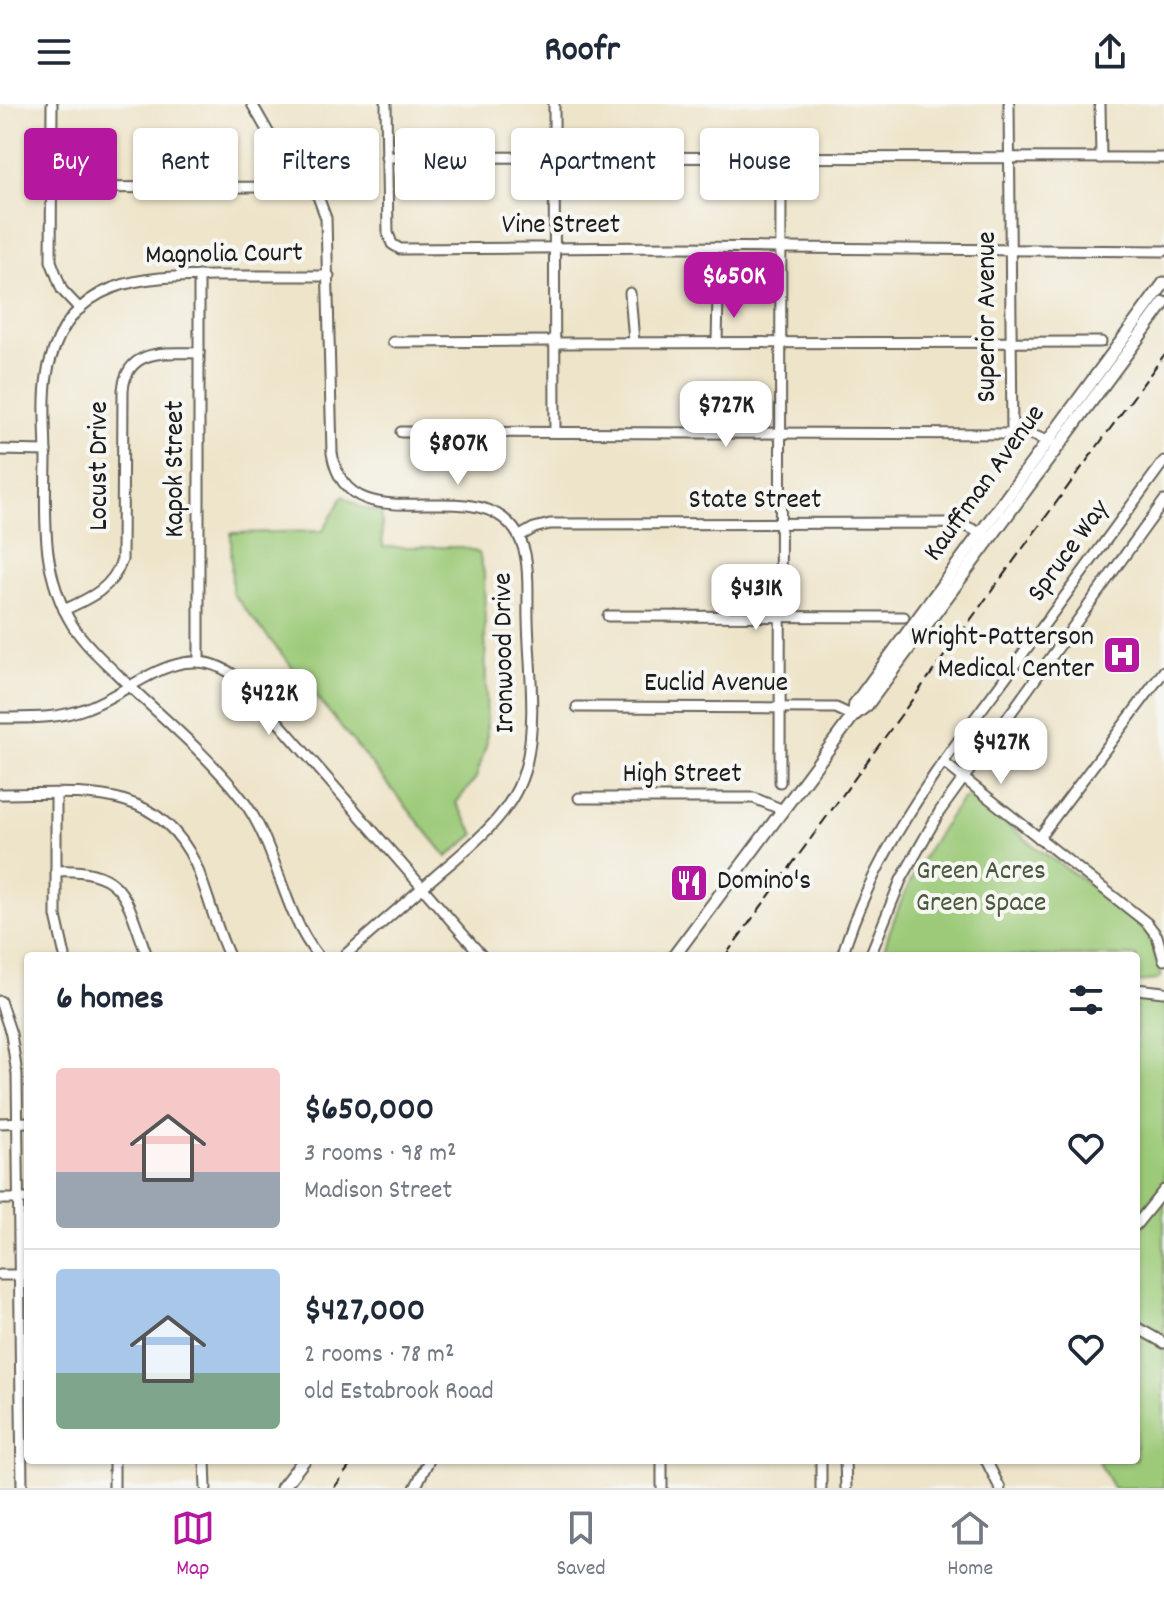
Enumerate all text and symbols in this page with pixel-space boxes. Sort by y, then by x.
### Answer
text: Roofr [544,26,620,78]
icon: menu [32,30,76,74]
icon: share [1088,30,1132,74]
chip: Buy [24,128,117,200]
chip: Rent [133,128,238,200]
chip: Filters [254,128,379,200]
chip: New [395,128,495,200]
chip: Apartment [511,128,684,200]
chip: House [700,128,819,200]
street label: Vine Street [502,207,620,247]
street label: Superior Avenue [969,231,1009,403]
street label: Magnolia Court [145,235,303,277]
pin: $650K [678,252,790,320]
text: $650K [702,259,766,296]
pin: $727K [670,381,782,449]
text: $727K [698,388,754,425]
street label: Kauffman Avenue [915,397,1057,571]
street label: Kapok Street [157,400,197,538]
street label: Locust Drive [81,401,121,531]
pin: $807K [402,419,514,487]
text: $807K [428,426,488,463]
street label: State Street [689,482,821,522]
street label: Spruce Way [1019,492,1121,612]
pin: $431K [700,564,812,632]
text: $431K [729,571,783,608]
street label: Ironwood Drive [485,572,527,734]
place label: Wright-Patterson Medical Center [911,619,1095,691]
hospital icon: Wright-Patterson Medical Center [1101,634,1143,676]
street label: Euclid Avenue [644,665,788,705]
pin: $422K [213,669,325,737]
text: $422K [240,676,298,713]
pin: $427K [945,718,1057,786]
text: $427K [972,725,1030,762]
street label: High Street [622,756,742,796]
park label: Green Acres Green Space [916,853,1046,925]
restaurant icon: Domino's [668,862,710,904]
place label: Domino's [717,863,811,903]
text: 6 homes [56,976,164,1025]
icon: filters [1064,978,1108,1022]
text: $650,000 [304,1087,434,1136]
icon: home [120,1100,216,1196]
icon: heart [1064,1126,1108,1170]
text: 3 rooms · 98 m² [304,1136,457,1173]
text: Madison Street [304,1173,452,1210]
text: $427,000 [304,1288,425,1337]
icon: home [120,1301,216,1397]
icon: heart [1064,1327,1108,1371]
text: 2 rooms · 78 m² [304,1337,454,1374]
text: old Estabrook Road [304,1374,494,1411]
tab: Map [171,1506,215,1585]
tab: Saved [556,1506,606,1585]
tab: Home [947,1506,993,1585]

